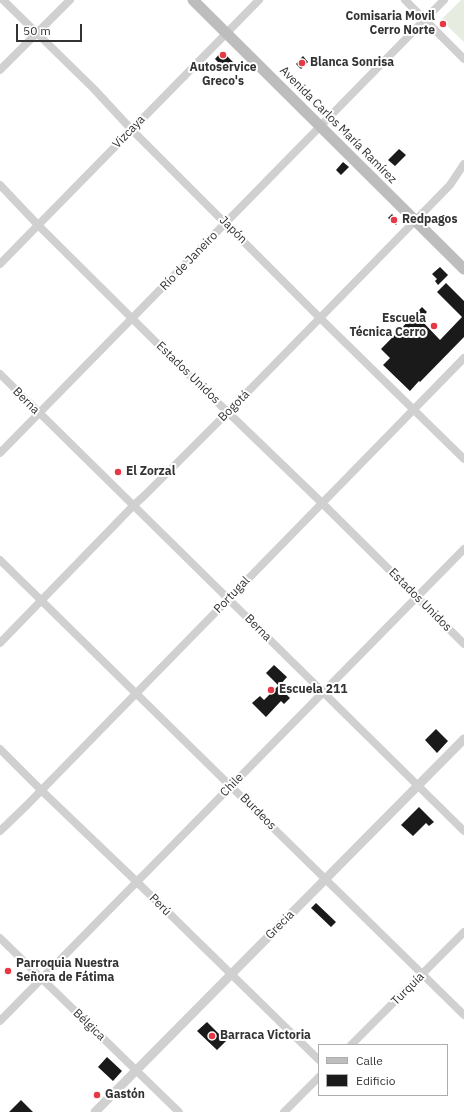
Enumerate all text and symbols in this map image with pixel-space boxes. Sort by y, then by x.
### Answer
place label: Comisaria Movil Cerro Norte [345,10,435,38]
scale bar [18,16,84,42]
marker: Comisaria Movil Cerro Norte [438,19,448,29]
text: 50 m [23,23,51,38]
marker: Autoservice Greco's [218,50,228,60]
place label: Blanca Sonrisa [310,56,394,70]
marker: Blanca Sonrisa [297,58,307,68]
place label: Autoservice Greco's [189,61,257,89]
street label: Avenida Carlos María Ramírez [277,64,399,186]
street label: Vizcaya [110,112,148,152]
street label: Japón [216,213,250,247]
place label: Redpagos [402,213,457,227]
marker: Redpagos [389,215,399,225]
street label: Río de Janeiro [157,228,221,294]
place label: Escuela Técnica Cerro [349,312,426,340]
marker: Escuela Técnica Cerro [429,321,439,331]
street label: Estados Unidos [153,339,223,407]
street label: Berna [10,385,42,417]
street label: Bogotá [215,387,253,425]
place label: El Zorzal [126,465,175,479]
marker: El Zorzal [113,467,123,477]
street label: Estados Unidos [385,565,455,635]
street label: Portugal [211,574,253,616]
street label: Berna [242,612,274,644]
place label: Escuela 211 [279,683,347,697]
marker: Escuela 211 [266,685,276,695]
street label: Chile [217,770,247,800]
street label: Burdeos [237,791,279,833]
street label: Perú [146,891,174,919]
street label: Grecia [263,908,297,942]
place label: Parroquia Nuestra Señora de Fátima [16,957,119,985]
marker: Parroquia Nuestra Señora de Fátima [3,966,13,976]
street label: Turquía [389,970,427,1008]
street label: Bélgica [70,1006,108,1044]
place label: Barraca Victoria [220,1029,311,1043]
marker: Barraca Victoria [207,1031,217,1041]
legend [318,1044,448,1096]
text: Calle [356,1053,383,1068]
text: Edificio [356,1073,395,1088]
place label: Gastón [105,1088,145,1102]
marker: Gastón [92,1090,102,1100]

